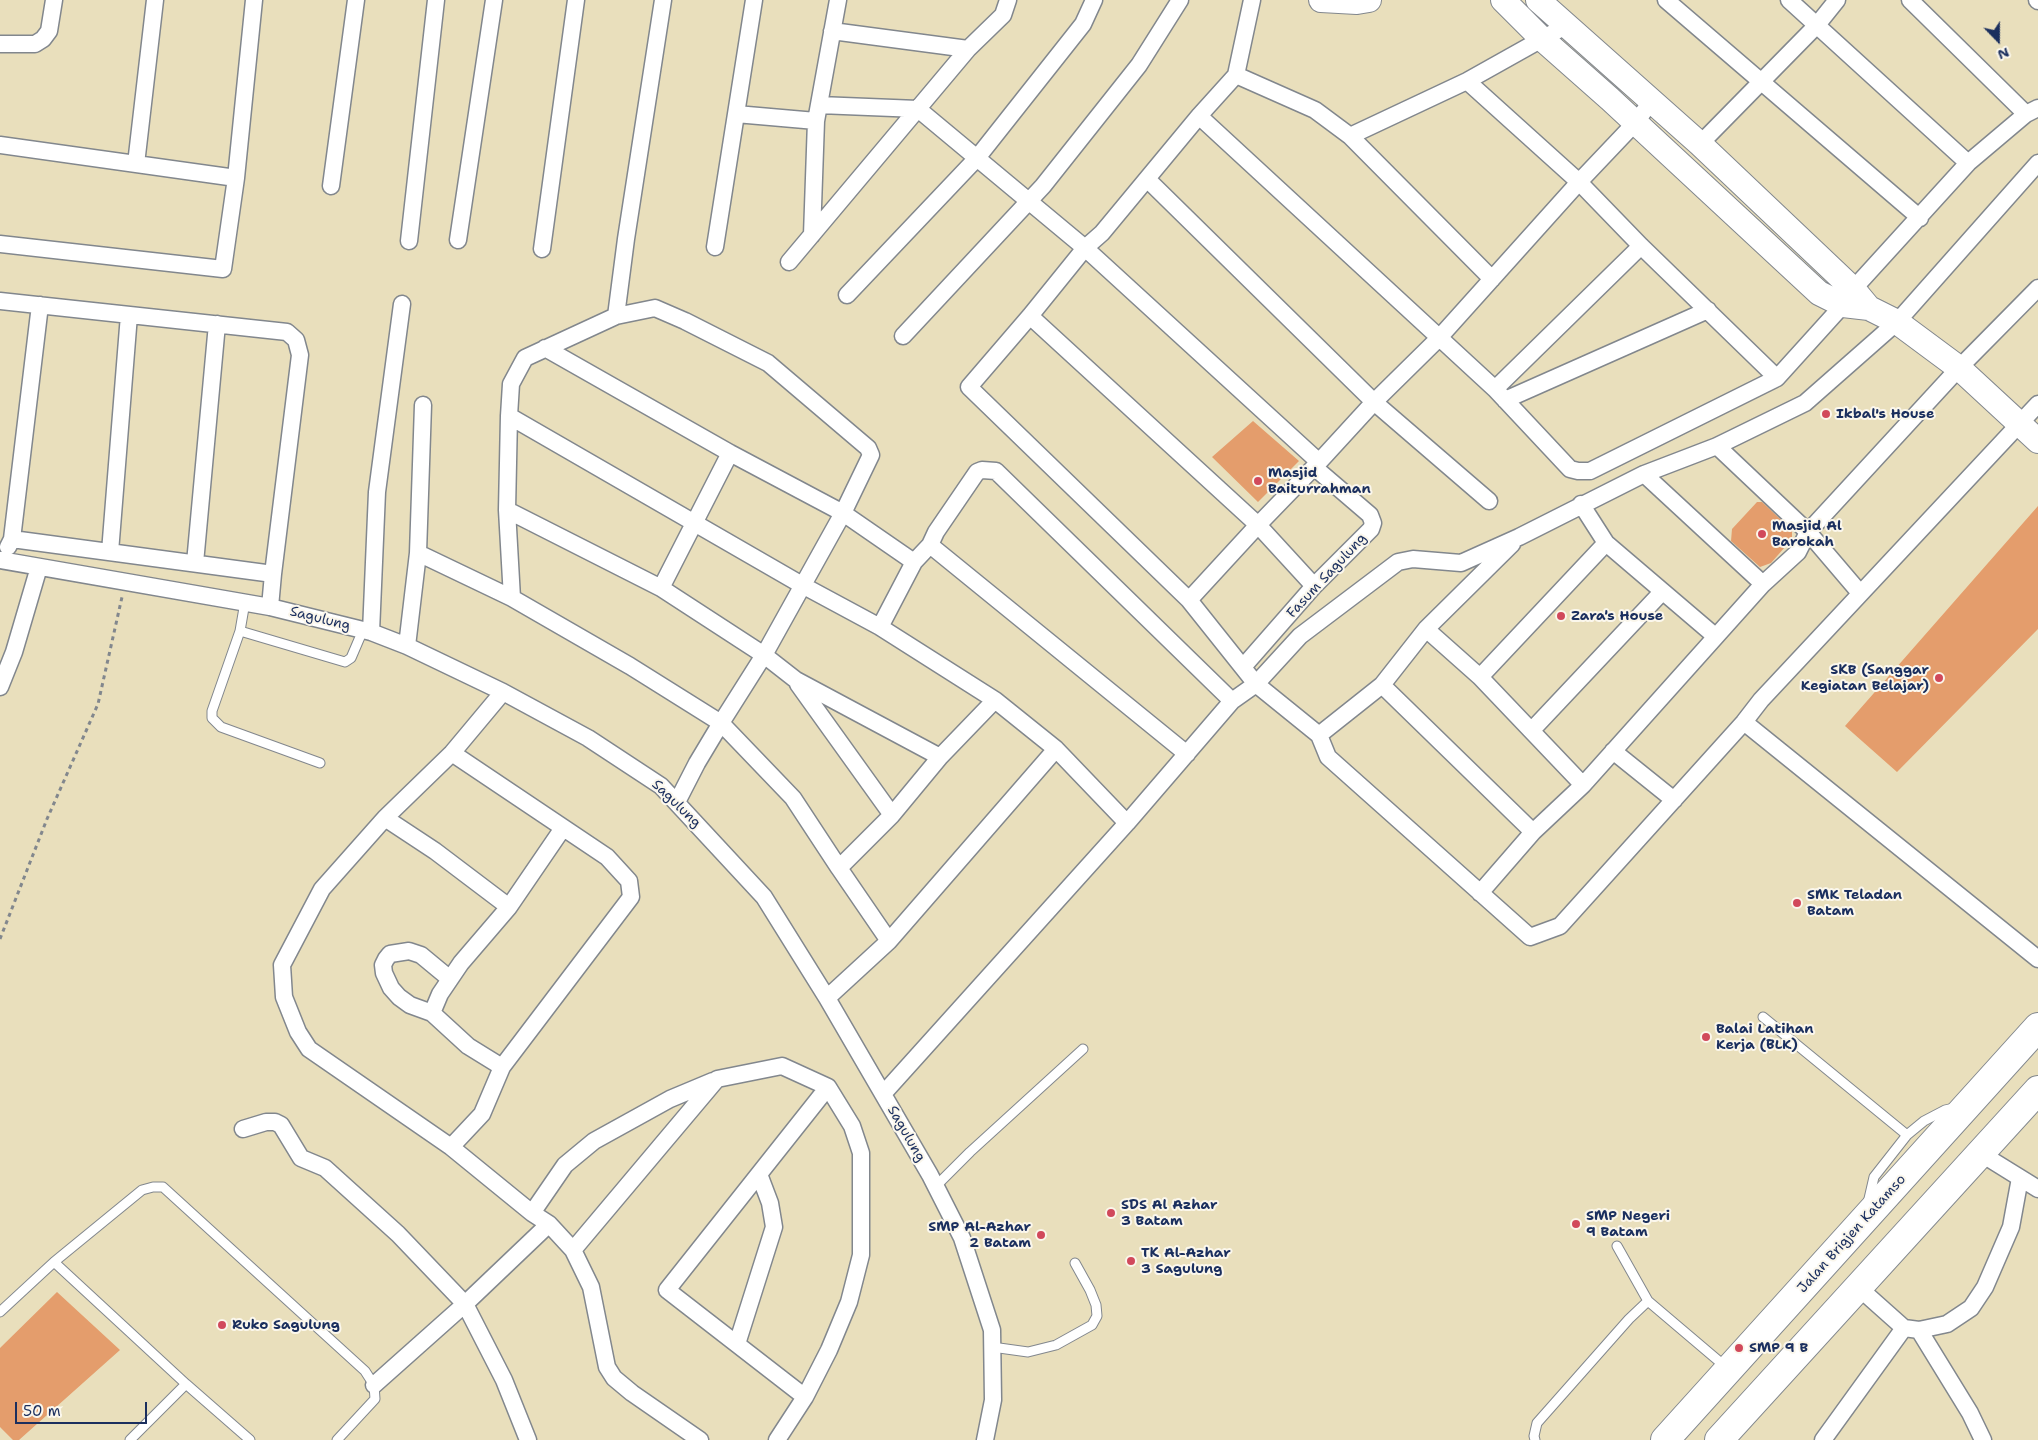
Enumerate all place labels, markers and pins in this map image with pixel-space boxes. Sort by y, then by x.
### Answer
place label: Ikbal's House [1836,406,1934,422]
marker: Ikbal's House [1820,408,1832,420]
place label: Masjid Baiturrahman [1268,465,1371,498]
marker: Masjid Baiturrahman [1252,475,1264,487]
place label: Masjid Al Barokah [1772,518,1842,550]
marker: Masjid Al Barokah [1756,528,1768,540]
place label: Zara's House [1571,608,1663,624]
marker: Zara's House [1555,610,1567,622]
place label: SKB (Sanggar Kegiatan Belajar) [1801,662,1929,694]
marker: SKB (Sanggar Kegiatan Belajar) [1933,672,1945,684]
place label: SMK Teladan Batam [1807,887,1902,920]
marker: SMK Teladan Batam [1791,897,1803,909]
place label: Balai Latihan Kerja (BLK) [1716,1021,1814,1054]
marker: Balai Latihan Kerja (BLK) [1700,1031,1712,1043]
place label: SDS Al Azhar 3 Batam [1121,1197,1217,1230]
marker: SDS Al Azhar 3 Batam [1105,1207,1117,1219]
place label: SMP Negeri 9 Batam [1586,1208,1670,1240]
marker: SMP Negeri 9 Batam [1570,1218,1582,1230]
place label: SMP Al-Azhar 2 Batam [928,1219,1031,1252]
marker: SMP Al-Azhar 2 Batam [1035,1229,1047,1241]
place label: TK Al-Azhar 3 Sagulung [1141,1245,1231,1278]
marker: TK Al-Azhar 3 Sagulung [1125,1255,1137,1267]
place label: Ruko Sagulung [232,1317,340,1333]
marker: Ruko Sagulung [216,1319,228,1331]
place label: SMP 9 B [1749,1340,1808,1356]
marker: SMP 9 B [1733,1342,1745,1354]

